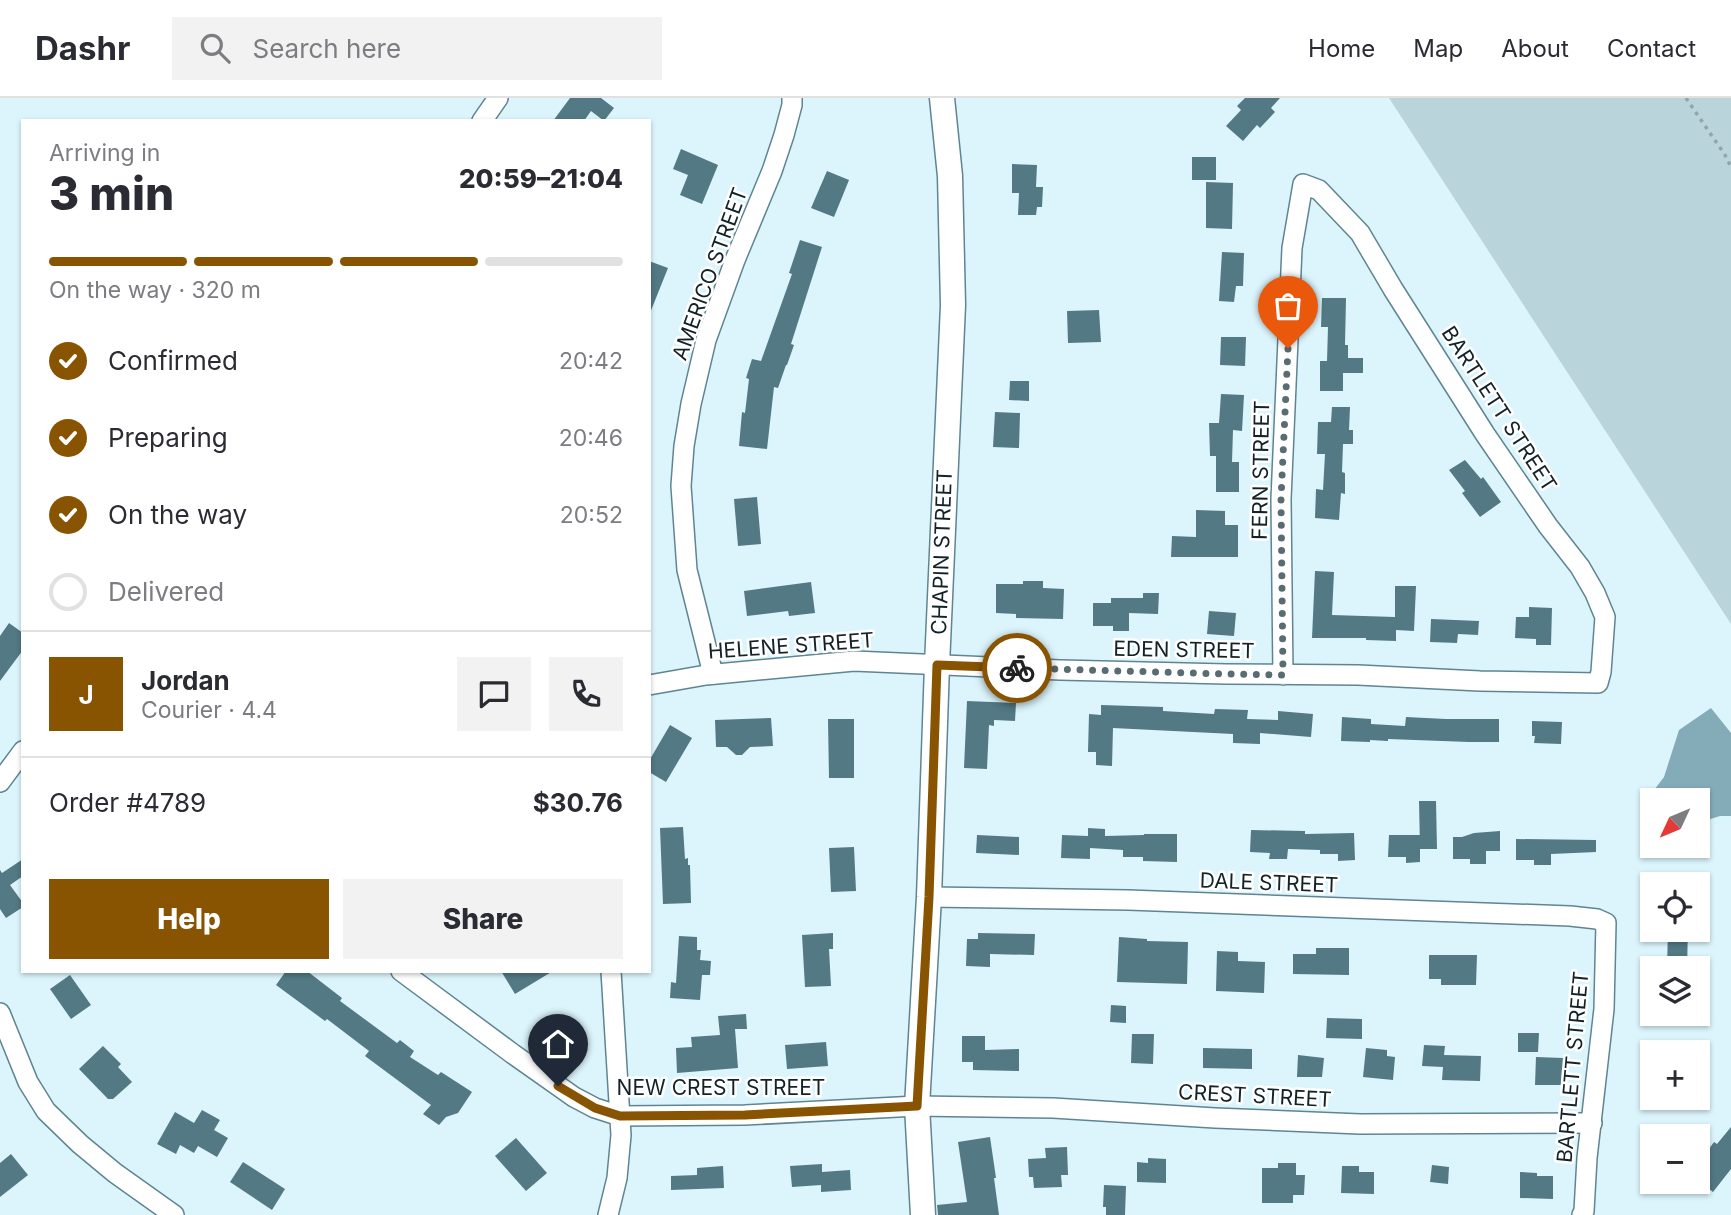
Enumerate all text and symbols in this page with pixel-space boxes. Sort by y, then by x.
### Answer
search box [172,17,662,80]
text: Dashr [35,28,130,68]
icon: search [196,29,234,67]
text: Search here [252,33,401,64]
text: Home [1308,34,1375,63]
text: Map [1413,34,1463,63]
text: About [1501,34,1569,63]
text: Contact [1607,34,1696,63]
text: Arriving in [49,139,160,167]
text: 20:59–21:04 [459,163,623,194]
text: 3 min [49,165,174,221]
street label: AMERICO STREET [667,184,752,364]
text: On the way · 320 m [49,276,261,304]
pin [1258,276,1318,348]
icon: bag [1269,287,1307,325]
street label: BARTLETT STREET [1437,321,1562,496]
icon: check [49,342,87,380]
text: Confirmed [108,345,238,376]
text: 20:42 [559,347,623,375]
street label: FERN STREET [1247,400,1274,540]
icon: check [49,419,87,457]
text: Preparing [108,422,228,453]
text: 20:46 [559,424,623,452]
street label: CHAPIN STREET [926,469,957,635]
icon: check [49,496,87,534]
text: On the way [108,499,247,530]
text: 20:52 [560,501,623,529]
text: Delivered [108,576,224,607]
street label: HELENE STREET [707,627,875,664]
courier [982,633,1052,703]
street label: EDEN STREET [1113,636,1255,663]
icon: bike [998,649,1036,687]
button: chat [457,657,531,731]
button: phone [549,657,623,731]
text: Jordan [141,665,230,696]
text: J [78,679,94,710]
text: Courier · 4.4 [141,696,277,724]
text: Order #4789 [49,787,206,818]
text: $30.76 [533,787,623,818]
north arrow [1640,788,1710,858]
map controls [1640,788,1710,1194]
street label: DALE STREET [1199,868,1339,897]
button: locate [1640,872,1710,942]
button: Help [49,879,329,959]
button: Share [343,879,623,959]
button: layers [1640,956,1710,1026]
street label: BARTLETT STREET [1552,970,1593,1164]
pin [528,1014,588,1086]
icon: home [539,1025,577,1063]
button: + [1640,1040,1710,1110]
street label: NEW CREST STREET [617,1075,825,1100]
street label: CREST STREET [1178,1079,1332,1112]
button: − [1640,1124,1710,1194]

